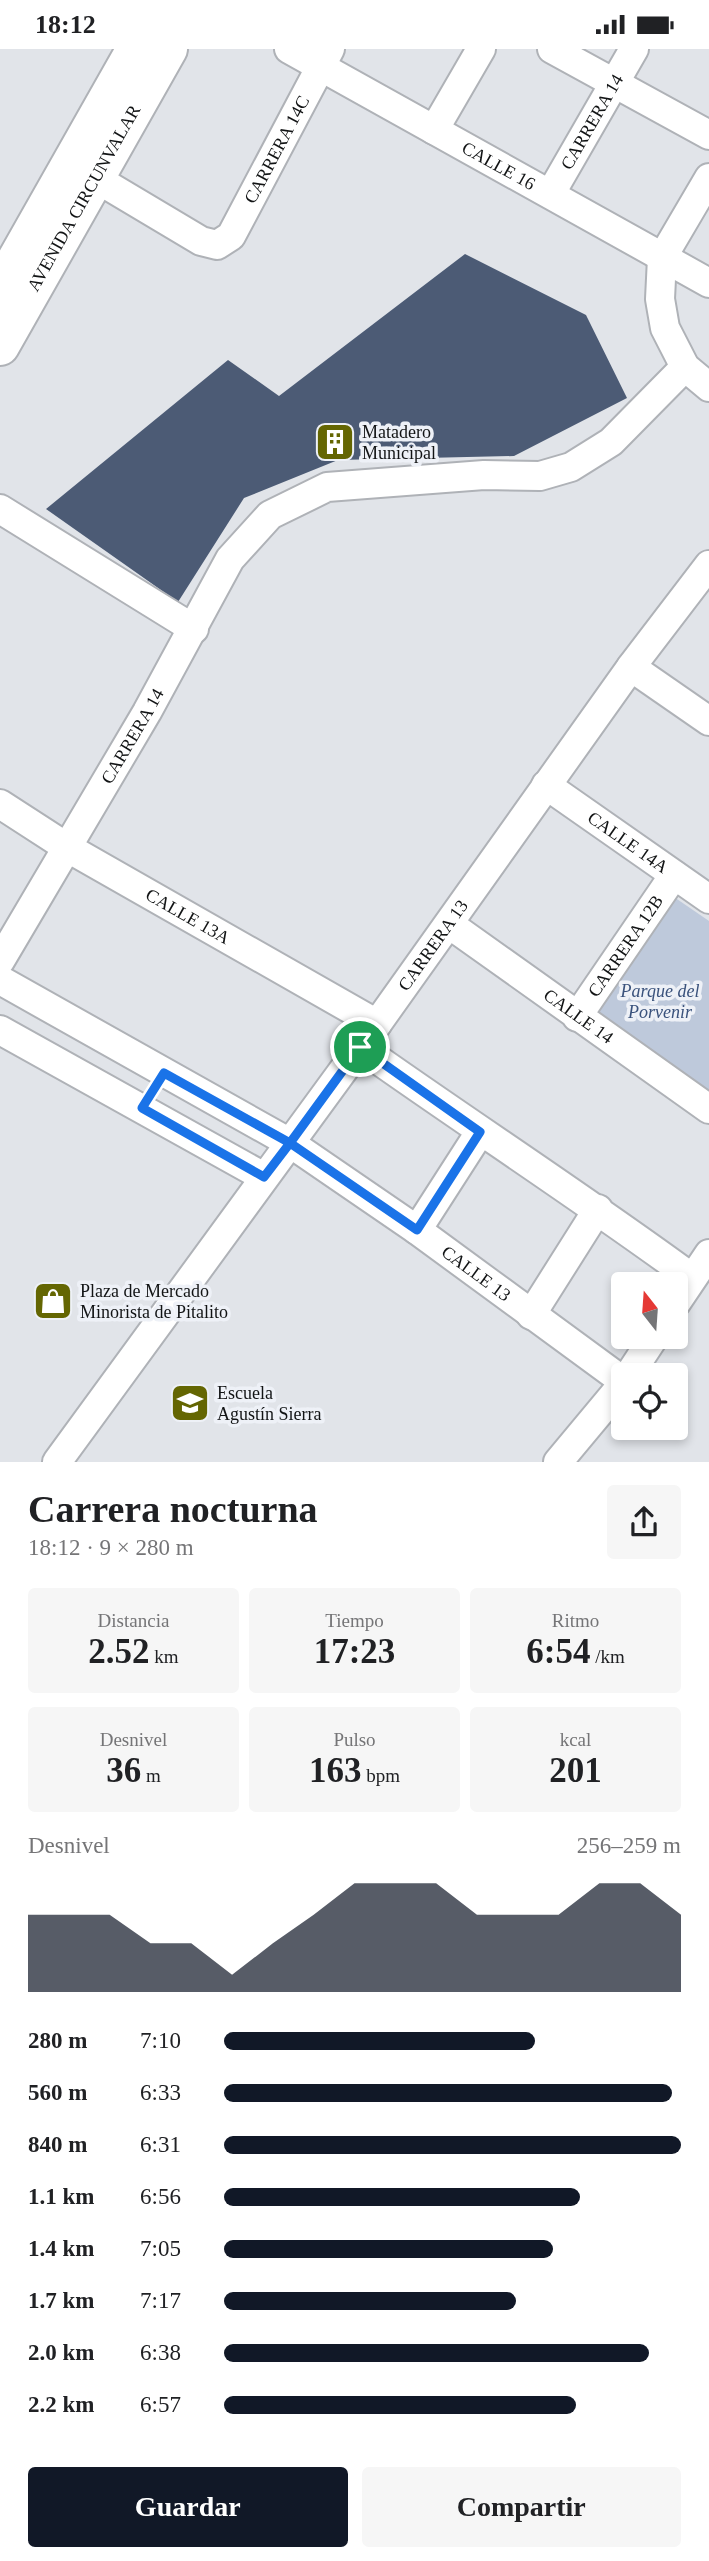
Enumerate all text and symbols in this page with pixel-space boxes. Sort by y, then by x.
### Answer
text: 18:12 [35,10,96,39]
street label: CARRERA 14 [557,71,627,173]
street label: CARRERA 14C [240,92,313,207]
street label: AVENIDA CIRCUNVALAR [23,101,144,295]
street label: CALLE 16 [459,137,539,194]
building icon: Matadero Municipal [314,421,356,463]
place label: Matadero Municipal [362,422,436,463]
street label: CARRERA 14 [97,685,168,787]
street label: CALLE 14A [584,807,672,877]
street label: CALLE 13A [142,884,233,948]
street label: CARRERA 12B [584,891,667,1001]
street label: CARRERA 13 [394,896,472,995]
park label: Parque del Porvenir [620,981,699,1022]
street label: CALLE 14 [540,985,617,1048]
pin [330,1017,390,1077]
icon: arrive [341,1028,379,1066]
street label: CALLE 13 [438,1242,515,1305]
north arrow [611,1272,688,1349]
map controls [611,1272,688,1440]
shop icon: Plaza de Mercado Minorista de Pitalito [32,1280,74,1322]
place label: Plaza de Mercado Minorista de Pitalito [80,1281,228,1322]
button: locate [611,1363,688,1440]
school or university icon: Escuela Agustín Sierra [169,1382,211,1424]
place label: Escuela Agustín Sierra [217,1383,321,1424]
button: share [607,1485,681,1559]
text: Carrera nocturna [28,1488,318,1530]
text: 18:12 · 9 × 280 m [28,1535,194,1560]
text: Distancia [98,1610,169,1631]
text: Tiempo [325,1610,384,1631]
text: Ritmo [552,1610,599,1631]
text: 2.52 [88,1632,150,1671]
text: 17:23 [314,1632,395,1671]
text: 6:54 [526,1632,590,1671]
text: km [150,1646,179,1667]
text: /km [590,1646,625,1667]
text: Desnivel [100,1729,167,1750]
text: Pulso [333,1729,376,1750]
text: kcal [560,1729,591,1750]
text: 36 [106,1751,141,1790]
text: 163 [309,1751,361,1790]
text: 201 [549,1751,602,1790]
text: m [141,1765,161,1786]
text: bpm [361,1765,400,1786]
text: Desnivel [28,1833,110,1858]
text: 256–259 m [577,1833,681,1858]
text: 280 m [28,2028,87,2053]
text: 7:10 [140,2028,181,2053]
text: 560 m [28,2080,87,2105]
text: 6:33 [140,2080,181,2105]
text: 840 m [28,2132,87,2157]
text: 6:31 [140,2132,181,2157]
text: 1.1 km [28,2184,94,2209]
text: 6:56 [140,2184,181,2209]
text: 1.4 km [28,2236,94,2261]
text: 7:05 [140,2236,181,2261]
text: 1.7 km [28,2288,94,2313]
text: 7:17 [140,2288,181,2313]
text: 2.0 km [28,2340,94,2365]
text: 6:38 [140,2340,181,2365]
text: 2.2 km [28,2392,94,2417]
text: 6:57 [140,2392,181,2417]
button: Guardar [28,2467,348,2547]
button: Compartir [362,2467,681,2547]

